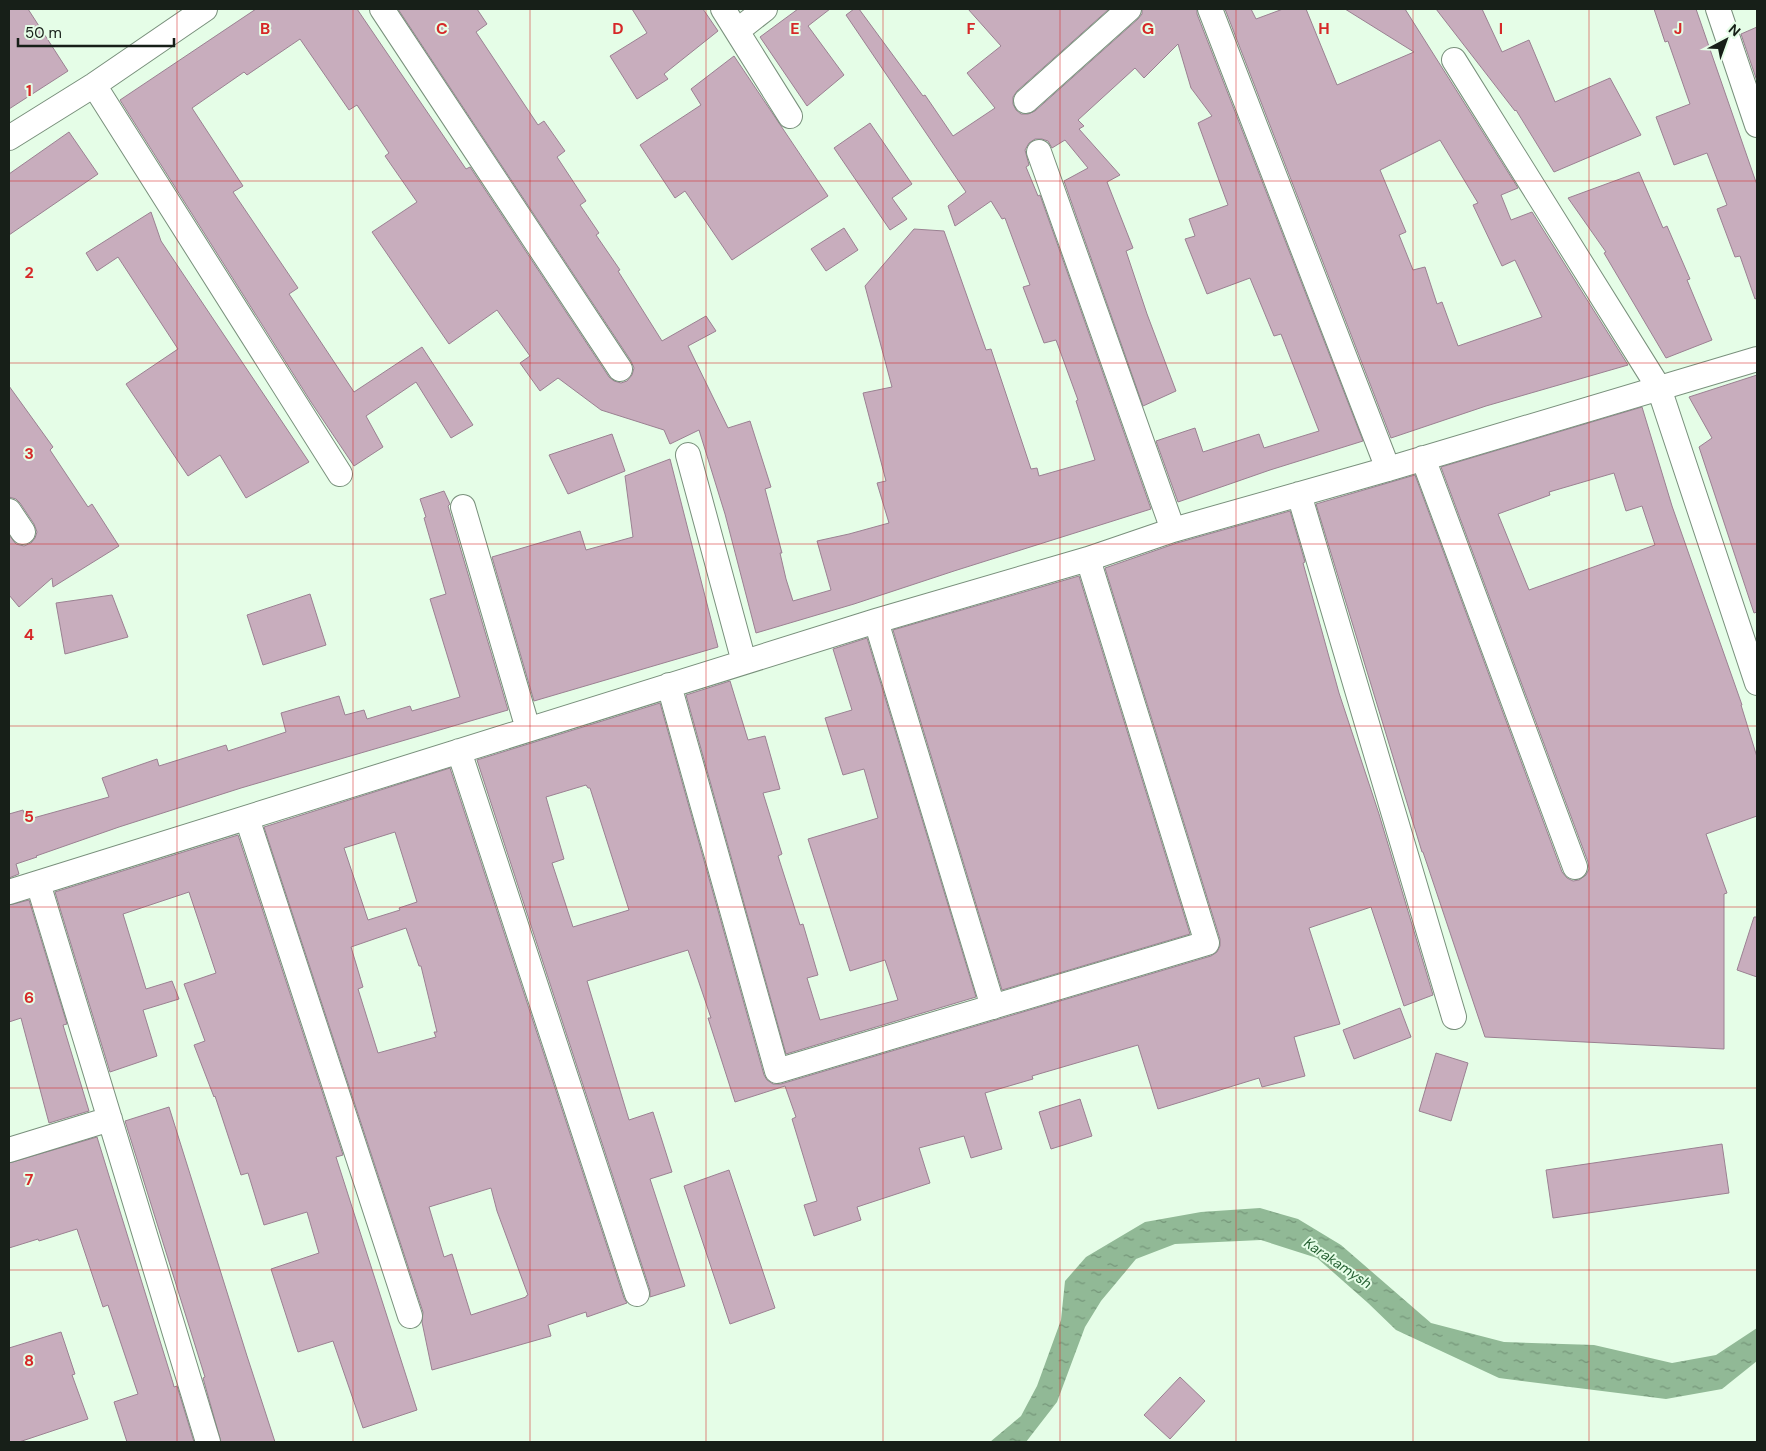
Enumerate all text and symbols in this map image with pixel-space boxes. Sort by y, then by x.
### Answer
scale bar [18,15,174,47]
north arrow [1701,15,1751,65]
text: B [260,18,270,39]
text: C [436,18,448,39]
text: D [612,18,624,39]
text: E [790,18,800,39]
text: F [967,18,976,39]
text: G [1142,18,1154,39]
text: H [1318,18,1330,39]
text: I [1499,18,1503,39]
text: J [1674,18,1682,39]
text: N [1725,20,1744,40]
text: 50 m [25,23,62,43]
text: 1 [26,80,32,101]
text: 2 [24,262,34,283]
text: 3 [24,443,34,464]
text: 4 [24,624,34,645]
text: 5 [24,806,34,827]
text: 6 [24,987,34,1008]
text: 7 [25,1169,34,1190]
water label: Karakamysh [1301,1234,1375,1292]
text: 8 [24,1350,34,1371]

